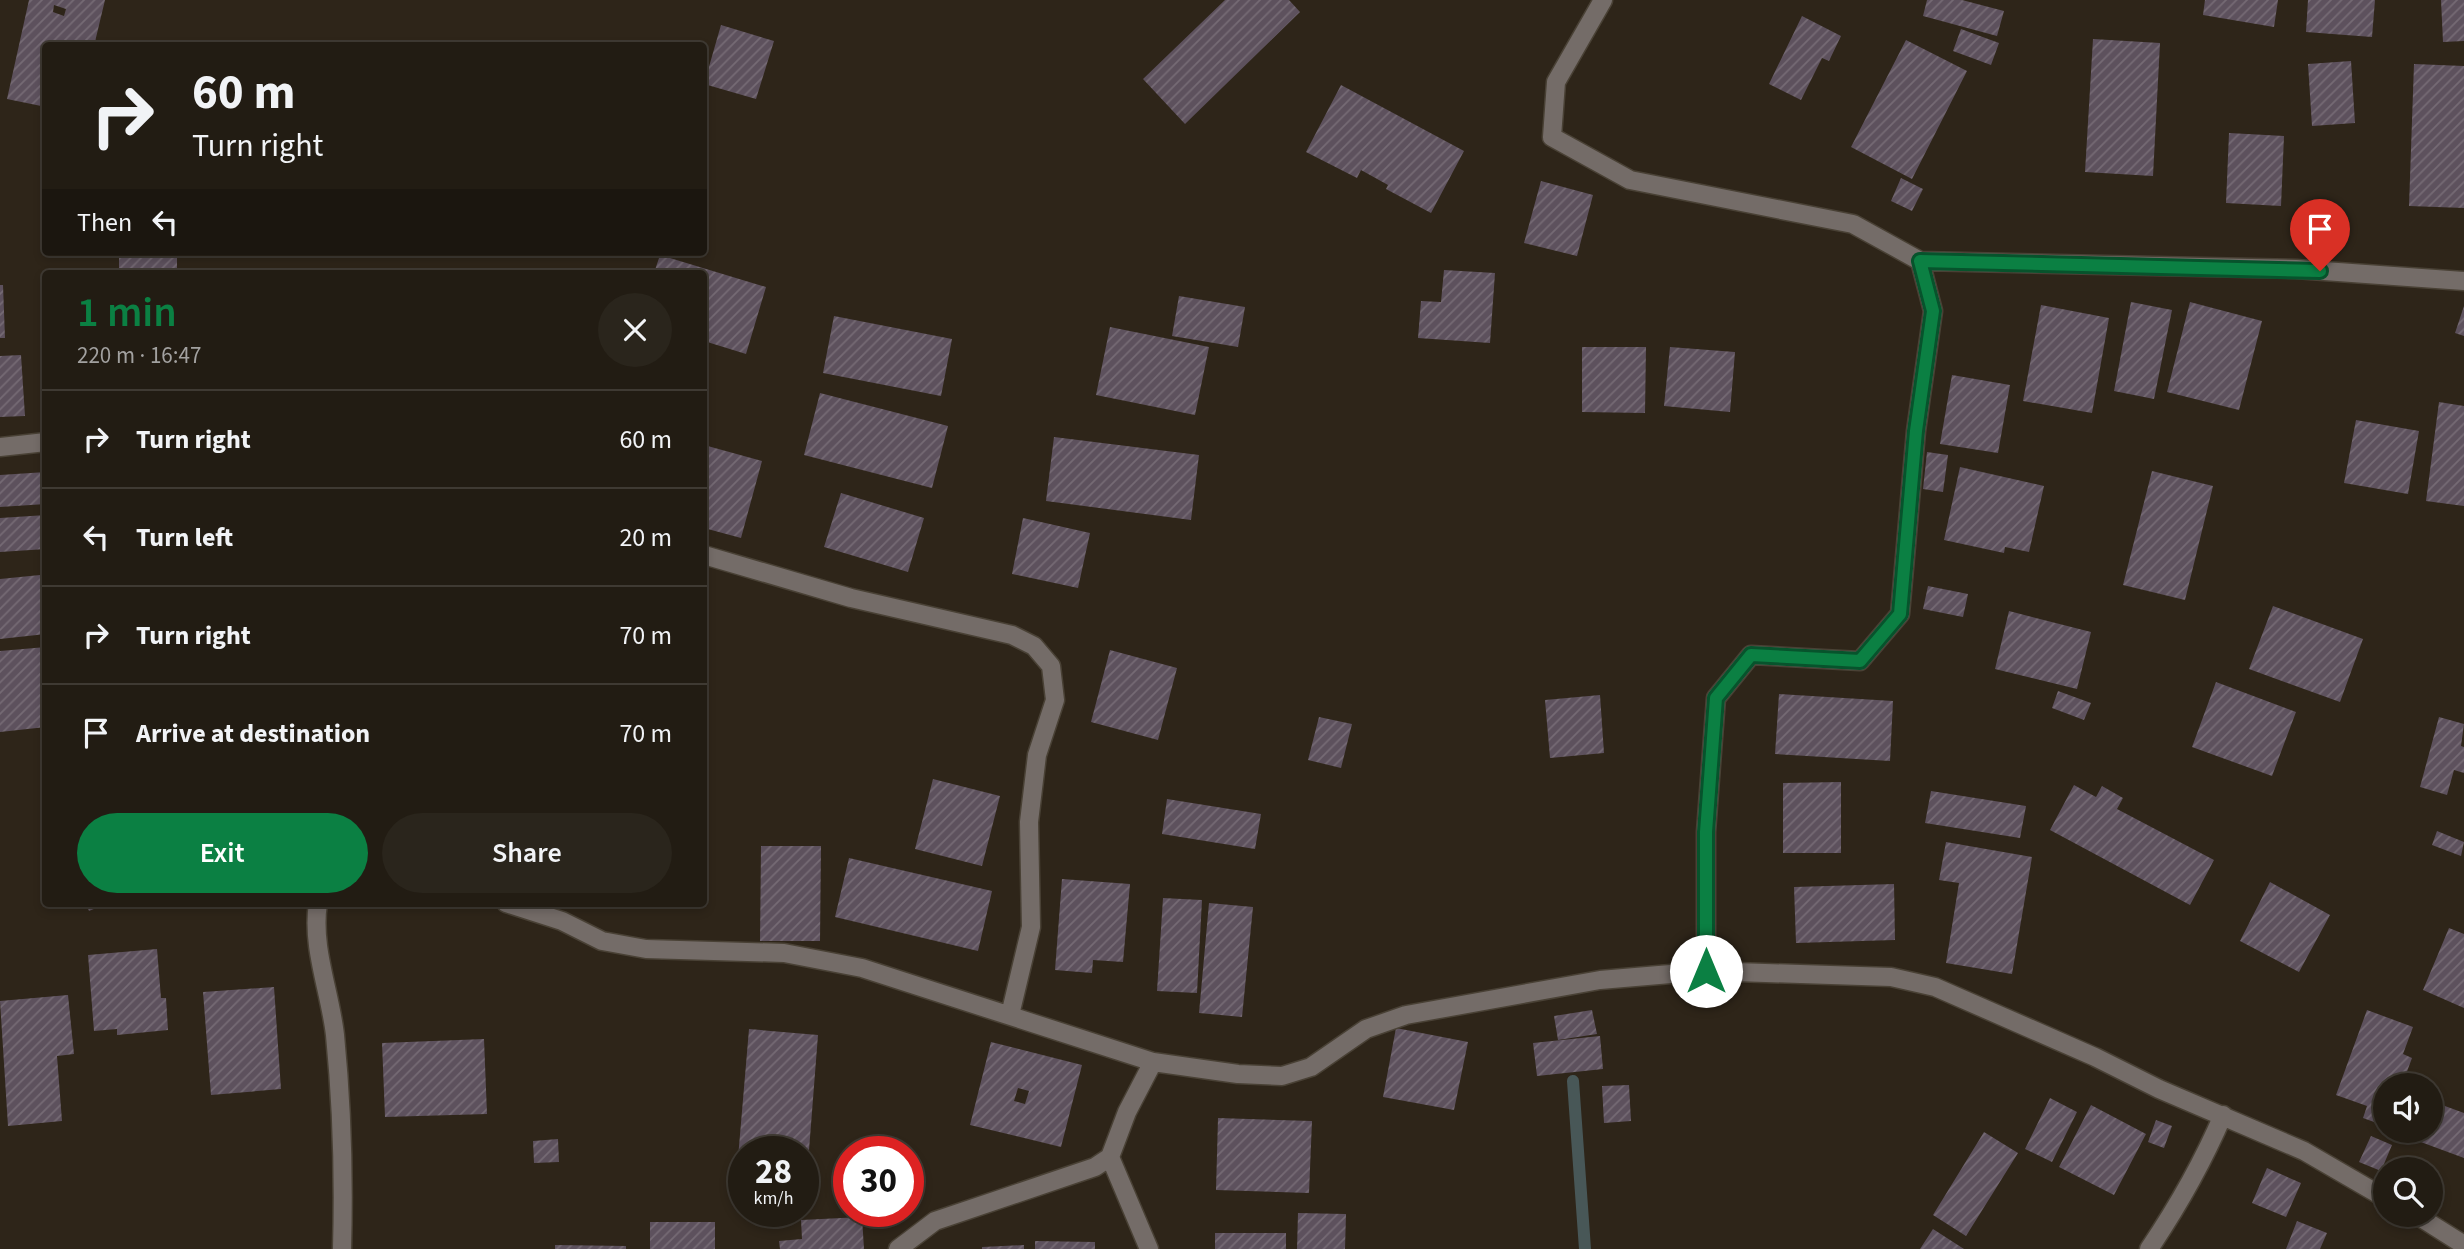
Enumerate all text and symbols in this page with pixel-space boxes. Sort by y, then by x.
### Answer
text: 60 m [192,58,296,128]
icon: right [77,70,168,161]
text: Turn right [192,123,323,169]
pin [2290,199,2350,271]
icon: left [146,203,184,241]
text: Then [77,204,132,241]
icon: arrive [2301,210,2339,248]
text: 1 min [77,283,177,343]
button: close [598,293,672,367]
text: 220 m · 16:47 [77,339,201,372]
icon: right [77,420,115,458]
text: Turn right [136,421,251,458]
text: 60 m [619,421,672,458]
icon: left [77,518,115,556]
text: Turn left [136,519,233,556]
text: 20 m [619,519,672,556]
icon: right [77,616,115,654]
text: Turn right [136,617,251,654]
text: 70 m [619,617,672,654]
icon: arrive [77,714,115,752]
text: Arrive at destination [136,715,370,752]
text: 70 m [619,715,672,752]
button: Exit [77,813,368,893]
button: Share [382,813,672,893]
position arrow [1669,934,1743,1008]
map controls [2373,1073,2443,1227]
button: sound [2373,1073,2443,1143]
speed limit sign: 30 [833,1136,924,1227]
text: 28 [755,1147,792,1197]
button: search [2373,1157,2443,1227]
text: km/h [754,1186,793,1211]

